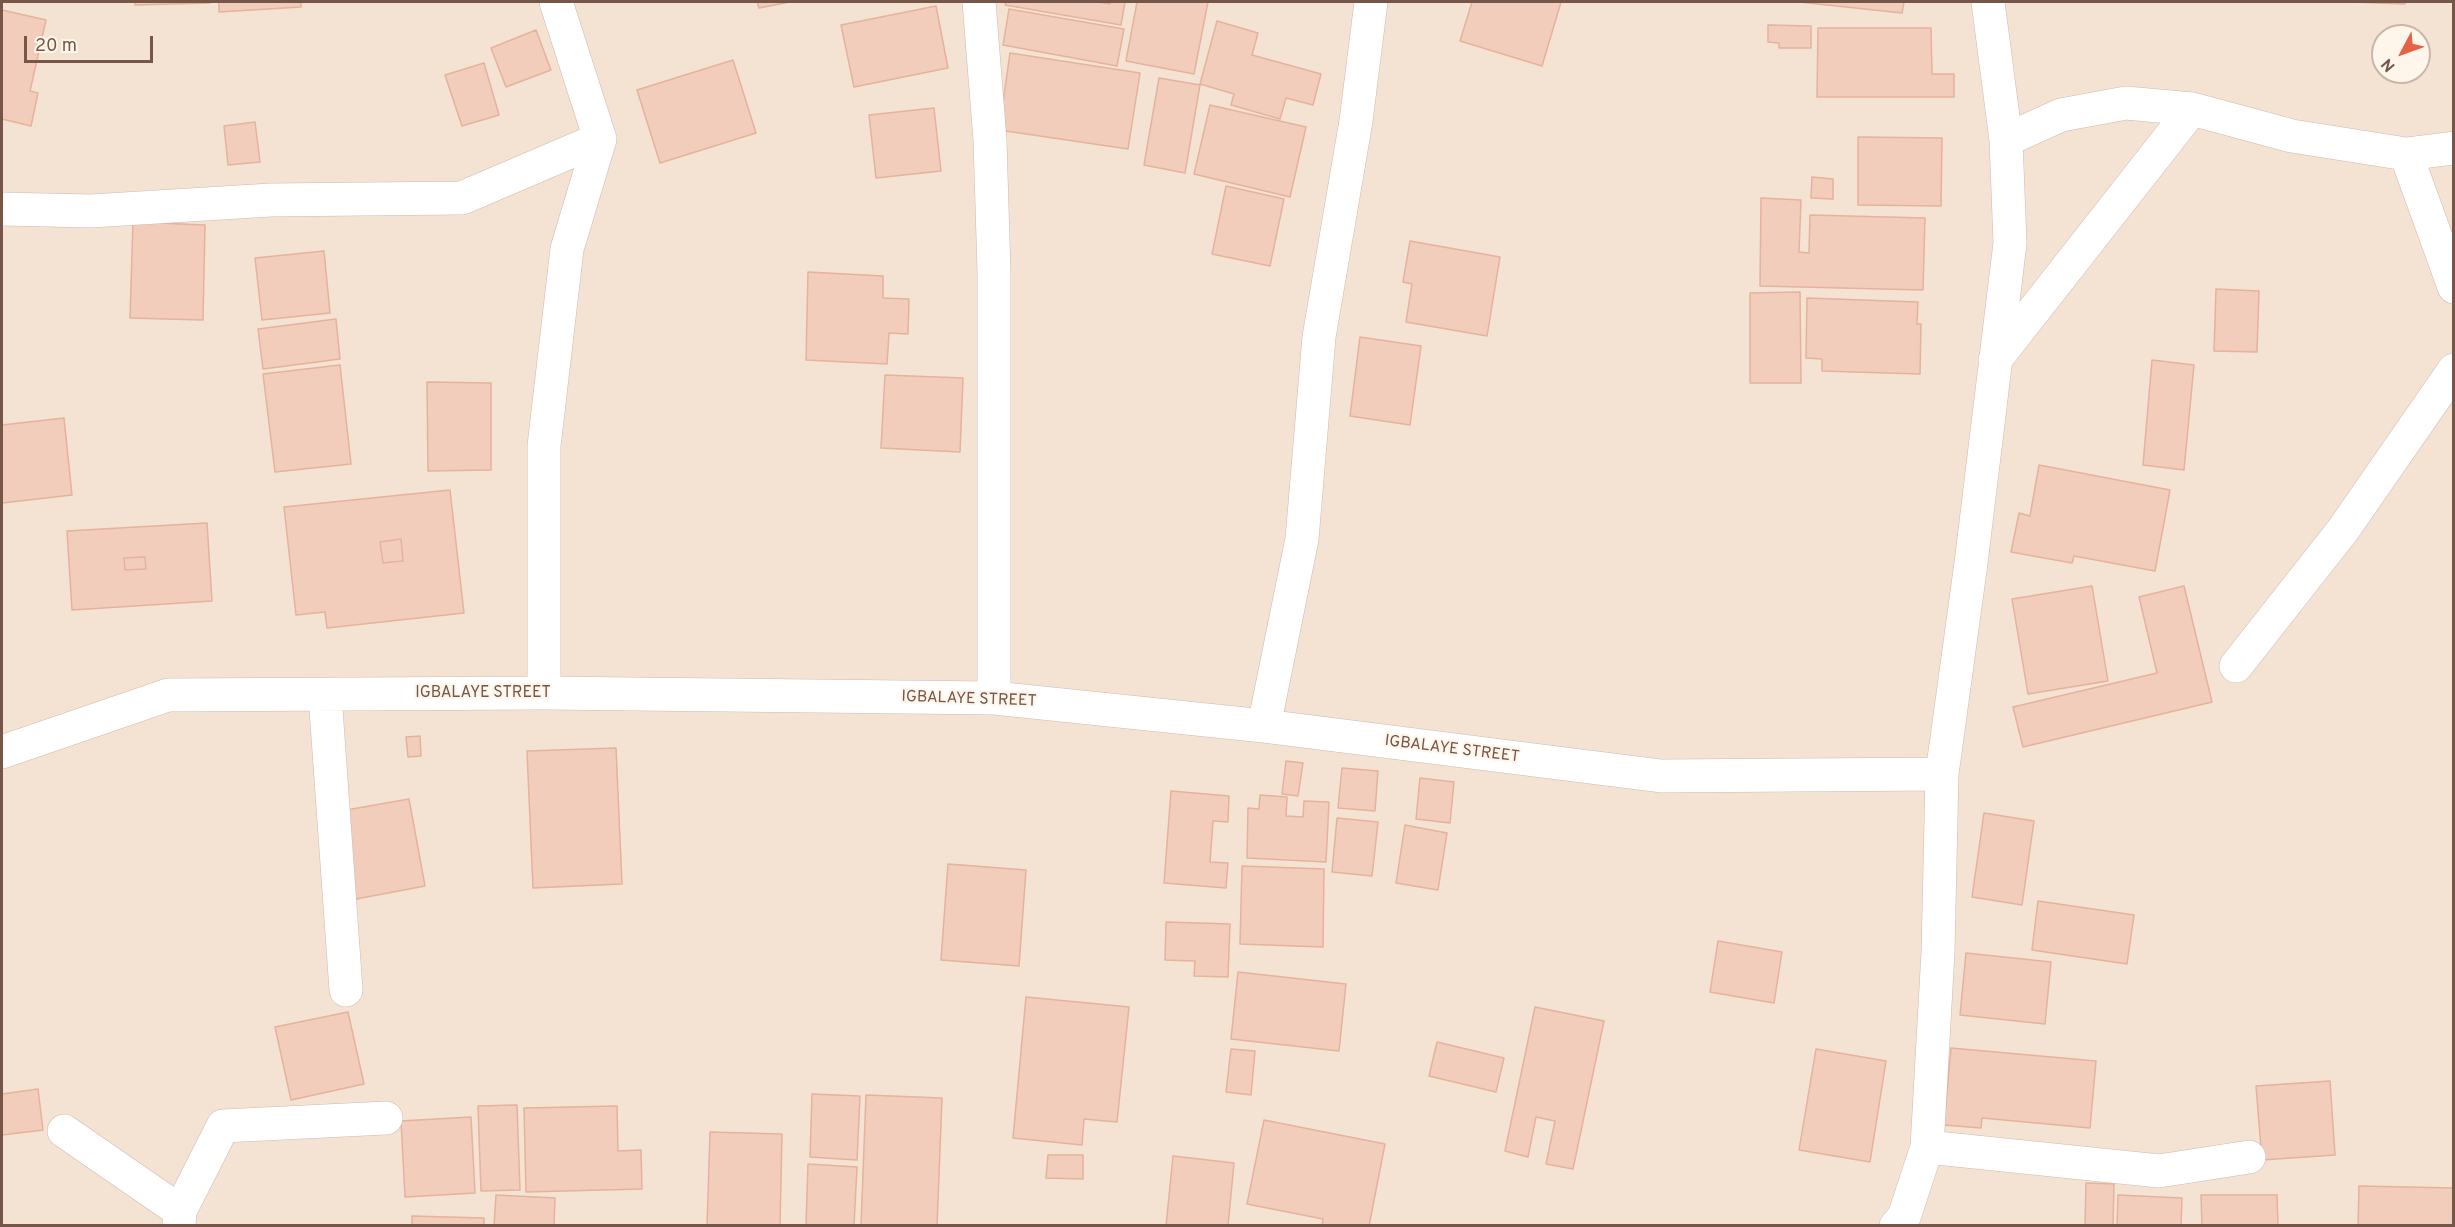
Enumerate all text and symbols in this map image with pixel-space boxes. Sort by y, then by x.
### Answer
scale bar [27,24,156,62]
north arrow [2371,24,2431,84]
text: 20 m [35,35,77,58]
text: N [2378,54,2400,75]
street label: IGBALAYE STREET [415,684,551,704]
street label: IGBALAYE STREET [901,688,1037,712]
street label: IGBALAYE STREET [1384,732,1520,768]

